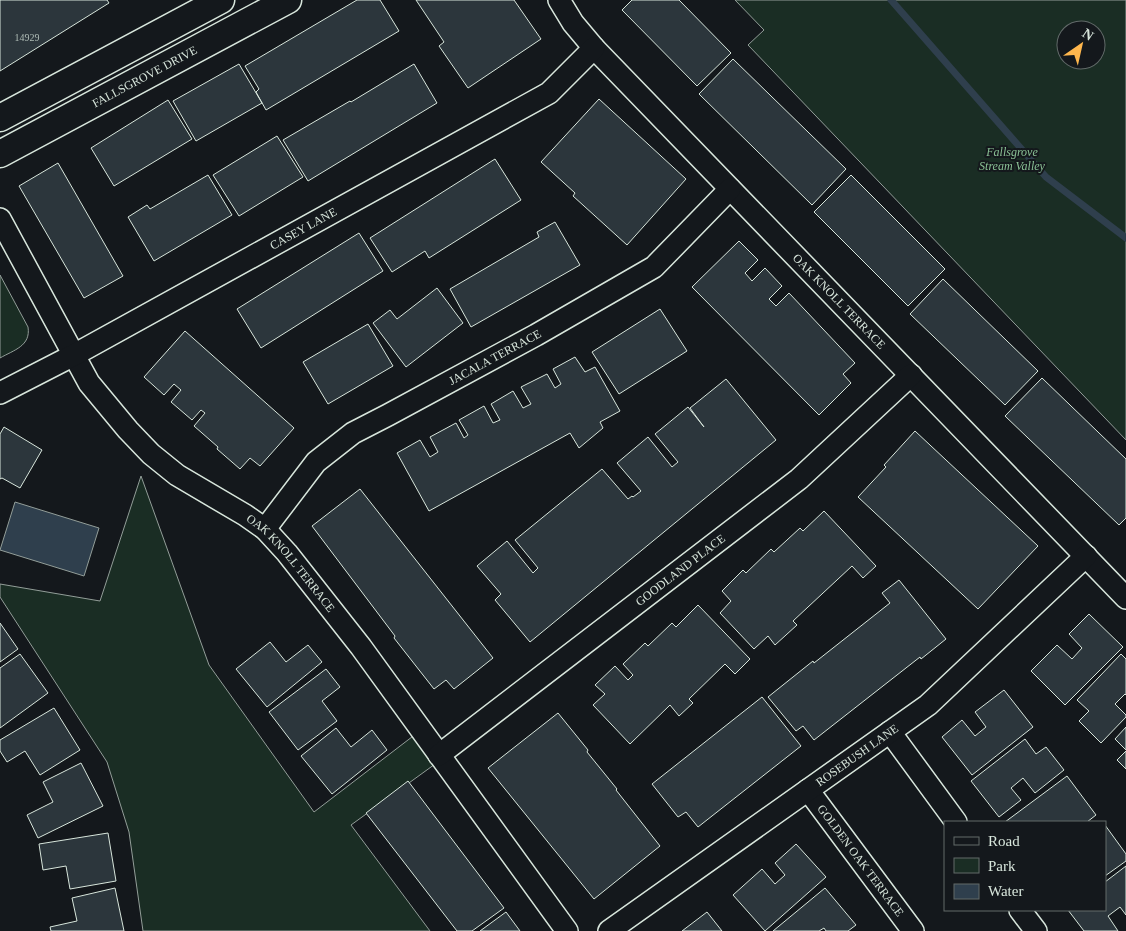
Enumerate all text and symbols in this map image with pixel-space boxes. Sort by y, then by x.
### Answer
north arrow [1056,20,1106,70]
text: N [1080,26,1096,44]
house number: 14929 [15,32,40,43]
street label: FALLSGROVE DRIVE [90,43,199,110]
park label: Fallsgrove Stream Valley [979,145,1046,173]
street label: CASEY LANE [267,205,339,253]
street label: OAK KNOLL TERRACE [790,251,888,352]
street label: JACALA TERRACE [446,327,544,388]
street label: OAK KNOLL TERRACE [244,511,338,615]
street label: GOODLAND PLACE [633,531,728,609]
street label: ROSEBUSH LANE [813,721,901,789]
street label: GOLDEN OAK TERRACE [814,802,907,919]
legend [944,821,1106,911]
text: Road [988,833,1020,849]
text: Park [988,858,1016,874]
text: Water [988,883,1023,899]

